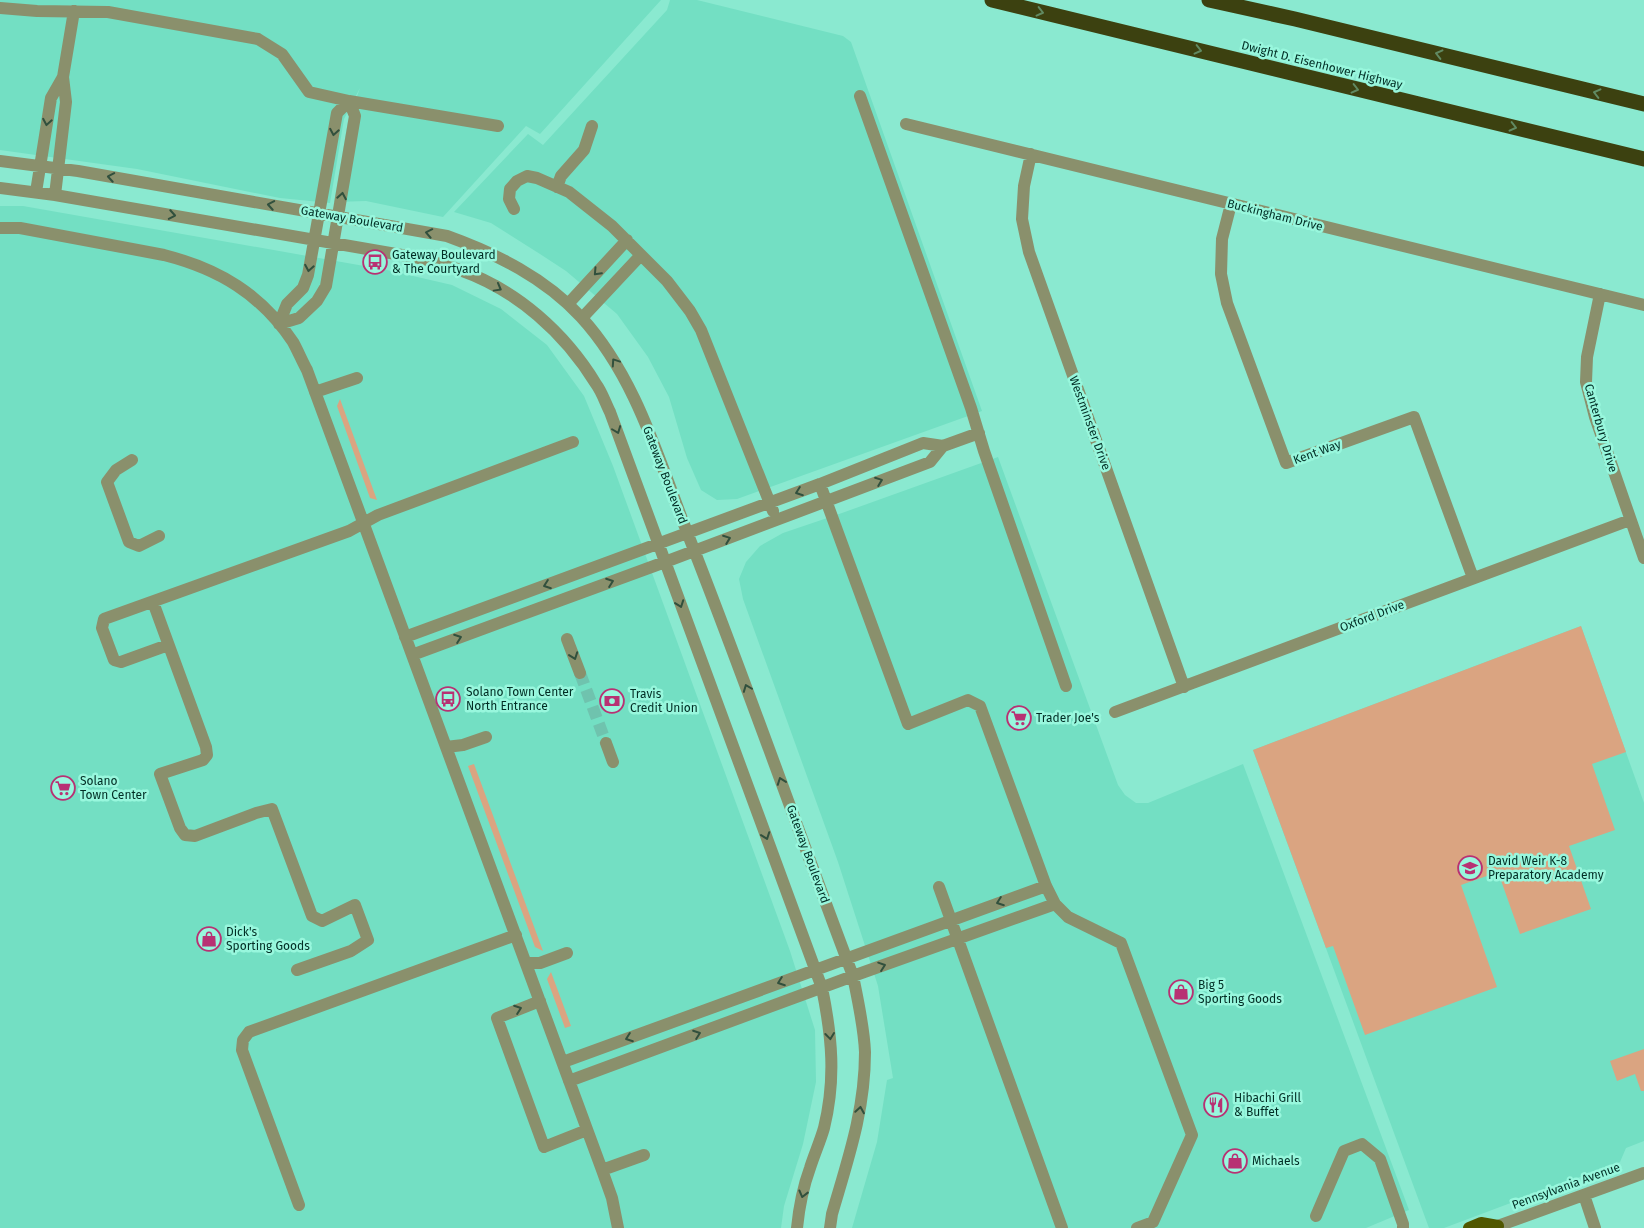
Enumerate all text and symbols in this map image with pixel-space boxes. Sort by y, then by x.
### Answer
one-way arrow [1035,6,1043,16]
street label: Dwight D. Eisenhower Highway [1240,38,1404,92]
one-way arrow [1193,44,1202,55]
one-way arrow [1434,49,1443,60]
one-way arrow [1351,83,1360,94]
one-way arrow [1592,88,1601,99]
one-way arrow [42,118,52,126]
one-way arrow [1509,121,1518,132]
one-way arrow [329,127,339,136]
one-way arrow [107,172,115,182]
one-way arrow [336,191,346,200]
street label: Buckingham Drive [1226,196,1324,234]
one-way arrow [267,200,275,210]
street label: Gateway Boulevard [300,203,404,235]
one-way arrow [167,210,176,220]
one-way arrow [424,228,433,238]
place label: Gateway Boulevard & The Courtyard [392,248,496,276]
bus stop icon: Gateway Boulevard & The Courtyard [362,249,388,275]
one-way arrow [305,264,315,273]
one-way arrow [594,266,603,275]
one-way arrow [492,281,501,291]
one-way arrow [612,358,621,368]
street label: Westminster Drive [1066,374,1114,472]
street label: Canterbury Drive [1582,382,1620,474]
street label: Gateway Boulevard [640,424,690,526]
one-way arrow [611,426,621,434]
street label: Kent Way [1291,437,1343,467]
one-way arrow [874,477,883,488]
one-way arrow [795,486,804,496]
one-way arrow [722,535,731,545]
one-way arrow [605,578,614,588]
one-way arrow [543,579,552,589]
street label: Oxford Drive [1338,597,1406,635]
one-way arrow [674,599,684,607]
one-way arrow [453,634,461,644]
one-way arrow [568,651,578,660]
place label: Solano Town Center North Entrance [466,685,574,713]
one-way arrow [742,685,752,693]
bus stop icon: Solano Town Center North Entrance [435,686,461,712]
place label: Travis Credit Union [630,687,698,715]
bank icon: Travis Credit Union [599,688,625,714]
supermarket icon: Trader Joe's [1006,705,1032,731]
place label: Trader Joe's [1036,711,1100,725]
place label: Solano Town Center [80,774,147,802]
supermarket icon: Solano Town Center [50,775,76,801]
one-way arrow [777,777,787,786]
street label: Gateway Boulevard [784,803,832,905]
one-way arrow [760,832,770,840]
place label: David Weir K-8 Preparatory Academy [1488,854,1604,882]
school or university icon: David Weir K-8 Preparatory Academy [1457,855,1483,881]
one-way arrow [996,896,1005,906]
place label: Dick's Sporting Goods [226,925,310,953]
shop icon: Dick's Sporting Goods [196,926,222,952]
one-way arrow [878,962,886,972]
one-way arrow [778,976,786,986]
place label: Big 5 Sporting Goods [1198,978,1282,1006]
shop icon: Big 5 Sporting Goods [1168,979,1194,1005]
one-way arrow [514,1005,522,1015]
one-way arrow [692,1030,701,1040]
one-way arrow [625,1032,634,1042]
one-way arrow [824,1032,835,1040]
place label: Hibachi Grill & Buffet [1234,1091,1302,1119]
restaurant icon: Hibachi Grill & Buffet [1203,1092,1229,1118]
one-way arrow [854,1106,865,1114]
shop icon: Michaels [1222,1148,1248,1174]
place label: Michaels [1252,1154,1300,1168]
street label: Pennsylvania Avenue [1510,1160,1622,1212]
one-way arrow [798,1190,809,1199]

